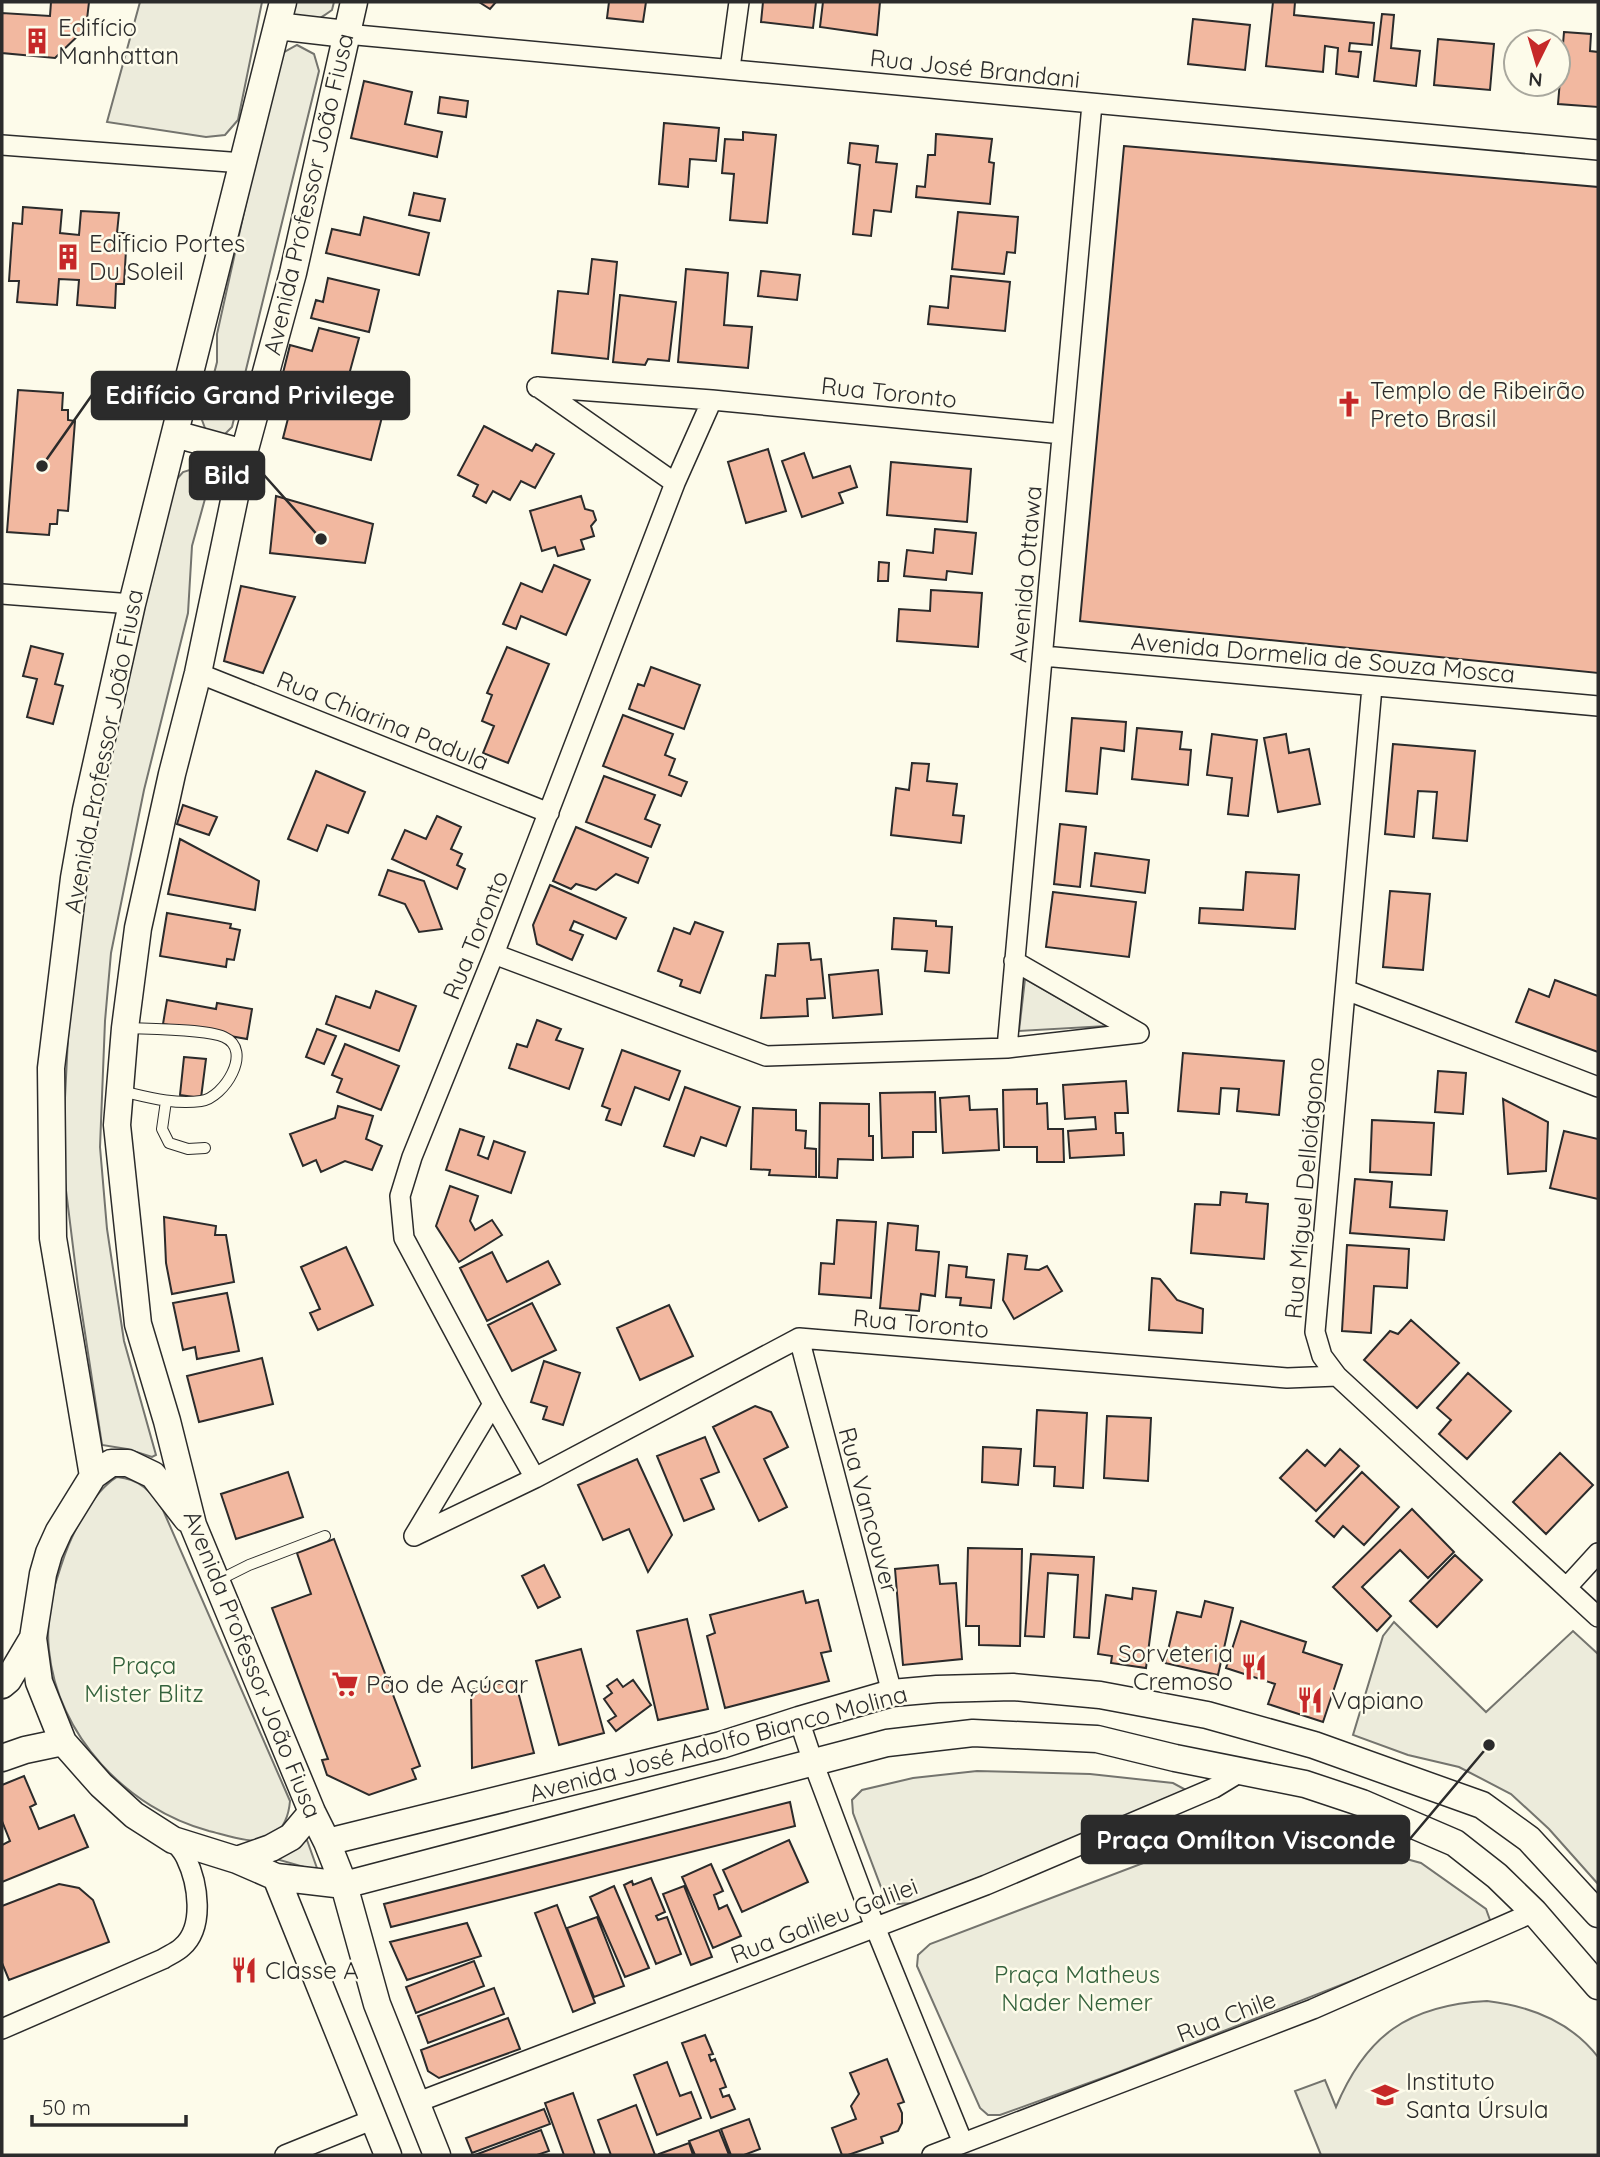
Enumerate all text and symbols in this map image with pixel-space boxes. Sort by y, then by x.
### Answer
place label: Edifício Manhattan [58,12,179,70]
building icon: Edifício Manhattan [22,26,52,56]
north arrow [1502,28,1572,98]
street label: Avenida Professor João Fiusa [256,30,360,358]
street label: Rua José Brandani [868,42,1082,94]
text: N [1528,67,1544,92]
place label: Edificio Portes Du Soleil [89,228,245,286]
building icon: Edificio Portes Du Soleil [53,242,83,272]
street label: Rua Toronto [820,370,958,414]
callout: Edifício Grand Privilege [92,372,409,419]
place label: Templo de Ribeirão Preto Brasil [1370,375,1585,433]
text: Edifício Grand Privilege [105,378,395,411]
church icon: Templo de Ribeirão Preto Brasil [1334,389,1364,419]
callout: Bild [190,452,264,499]
text: Bild [204,458,250,491]
street label: Avenida Ottawa [1002,484,1048,664]
street label: Avenida Professor João Fiusa [57,586,149,916]
street label: Avenida Dormelia de Souza Mosca [1130,625,1516,689]
street label: Rua Chiarina Padula [272,664,494,776]
street label: Rua Toronto [436,866,514,1004]
street label: Rua Miguel Delloiágono [1278,1056,1330,1320]
street label: Rua Toronto [852,1302,990,1344]
street label: Rua Vancouver [832,1424,906,1596]
street label: Avenida Professor João Fiusa [177,1506,329,1822]
place label: Sorveteria Cremoso [1118,1638,1233,1696]
park label: Praça Mister Blitz [84,1650,204,1708]
restaurant icon: Sorveteria Cremoso [1239,1652,1269,1682]
supermarket icon: Pão de Açúcar [330,1669,360,1699]
place label: Pão de Açúcar [366,1669,528,1699]
street label: Avenida José Adolfo Bianco Molina [526,1678,910,1808]
restaurant icon: Vapiano [1295,1685,1325,1715]
place label: Vapiano [1331,1685,1424,1715]
callout: Praça Omílton Visconde [1082,1816,1409,1863]
text: Praça Omílton Visconde [1096,1823,1396,1856]
street label: Rua Galileu Galilei [726,1871,922,1969]
restaurant icon: Classe A [229,1955,259,1985]
place label: Classe A [265,1955,359,1985]
park label: Praça Matheus Nader Nemer [994,1959,1160,2017]
street label: Rua Chile [1172,1983,1280,2049]
place label: Instituto Santa Úrsula [1406,2066,1548,2124]
school or university icon: Instituto Santa Úrsula [1370,2080,1400,2110]
scale bar [32,2084,186,2128]
text: 50 m [42,2094,91,2120]

